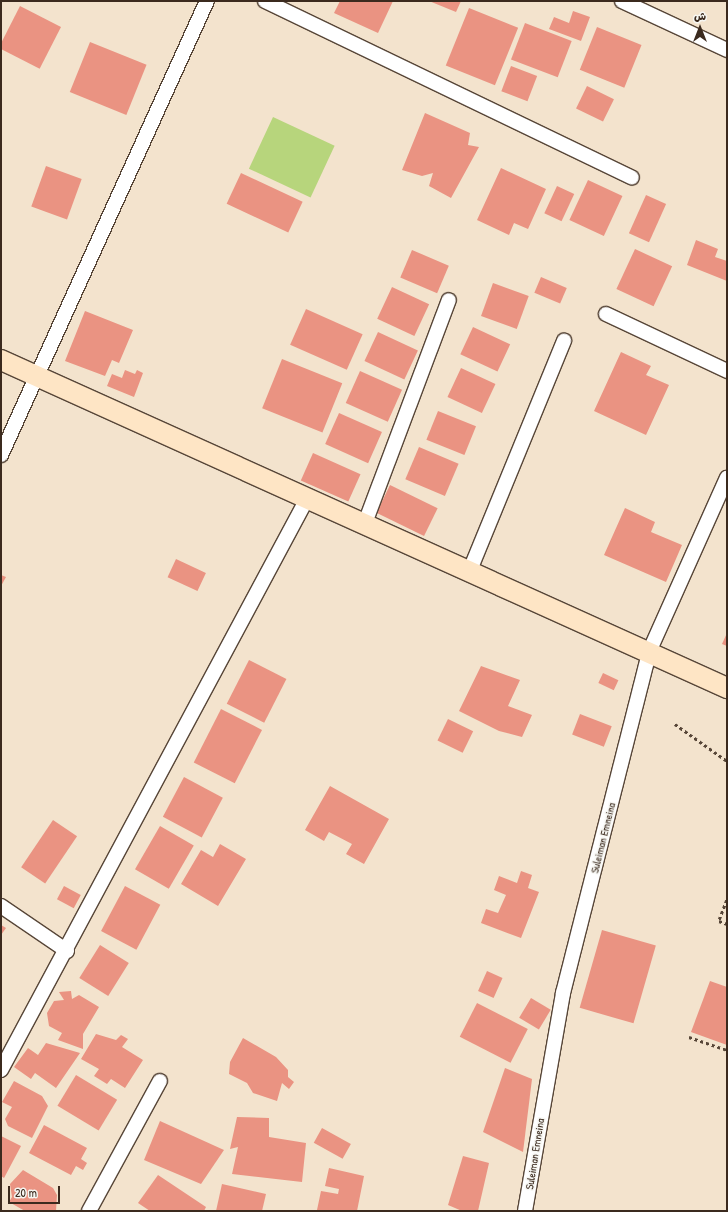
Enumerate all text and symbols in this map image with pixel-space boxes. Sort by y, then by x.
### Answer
north arrow [680,8,720,48]
text: ش [694,9,706,23]
street label: Suleiman Emneina [588,801,618,875]
street label: Suleiman Emneina [523,1117,547,1191]
scale bar [10,1178,62,1204]
text: 20 m [15,1184,37,1201]

